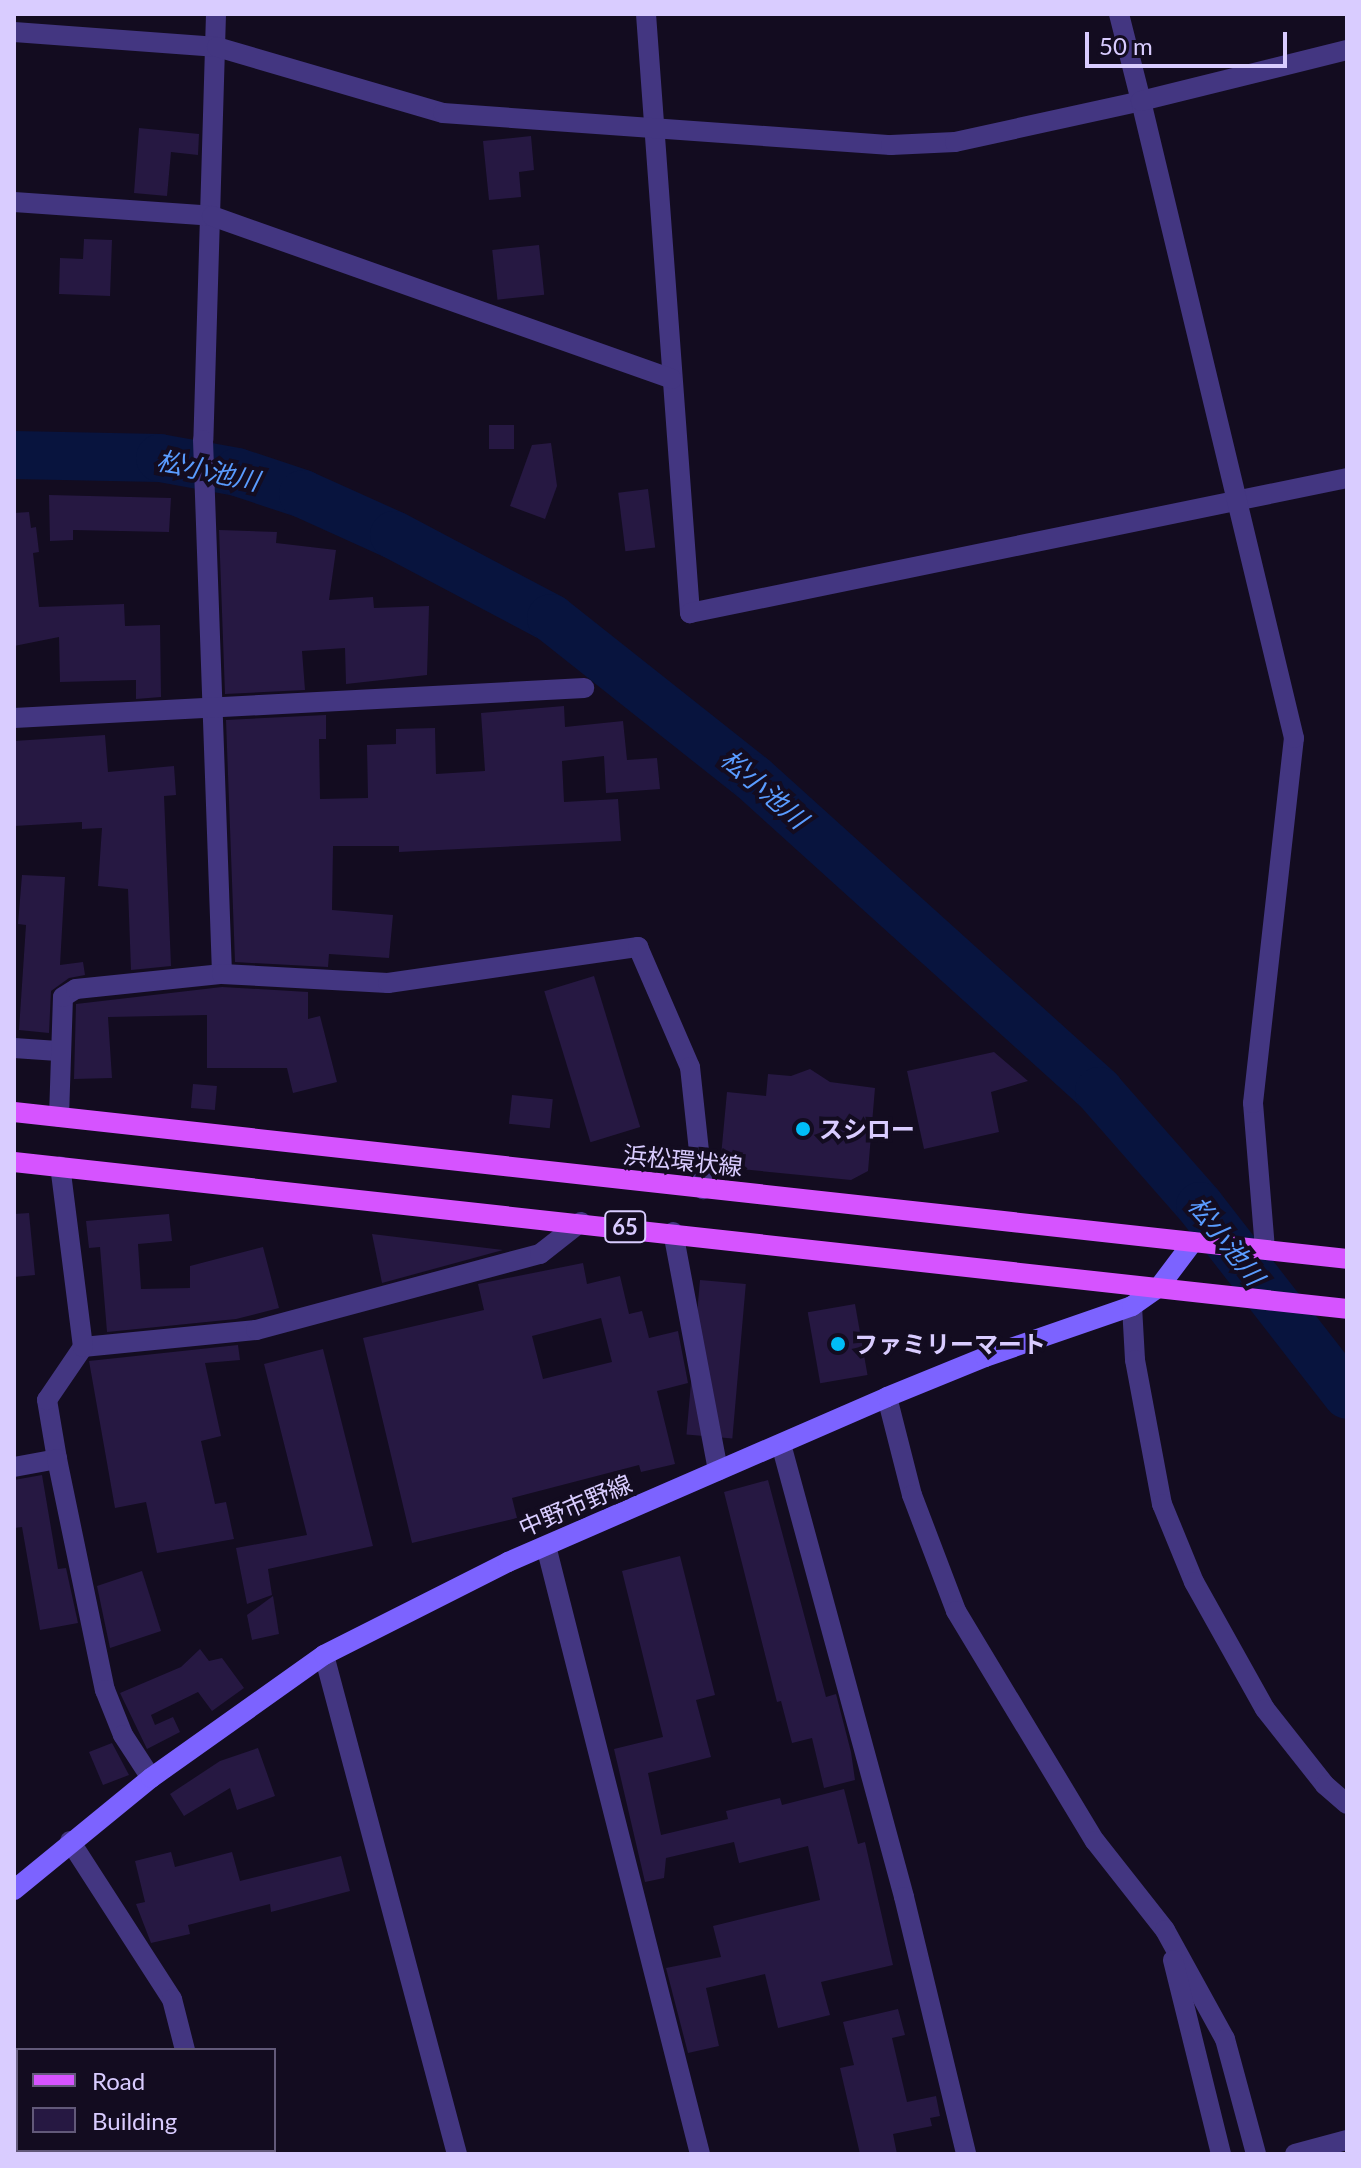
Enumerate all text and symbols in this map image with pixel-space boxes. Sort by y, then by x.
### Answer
scale bar [1089,16,1291,66]
text: 50 m [1099,31,1153,60]
water label: 松小池川 [154,445,262,497]
water label: 松小池川 [715,743,813,835]
place label: スシロー [819,1115,915,1143]
marker: スシロー [794,1120,812,1138]
street label: 浜松環状線 [622,1139,744,1181]
water label: 松小池川 [1182,1190,1270,1292]
road number: 65 [603,1209,647,1245]
place label: ファミリーマート [854,1330,1046,1358]
marker: ファミリーマート [829,1335,847,1353]
street label: 中野市野線 [514,1468,636,1542]
legend [16,2048,276,2152]
text: Road [92,2066,145,2095]
text: Building [92,2106,177,2135]

